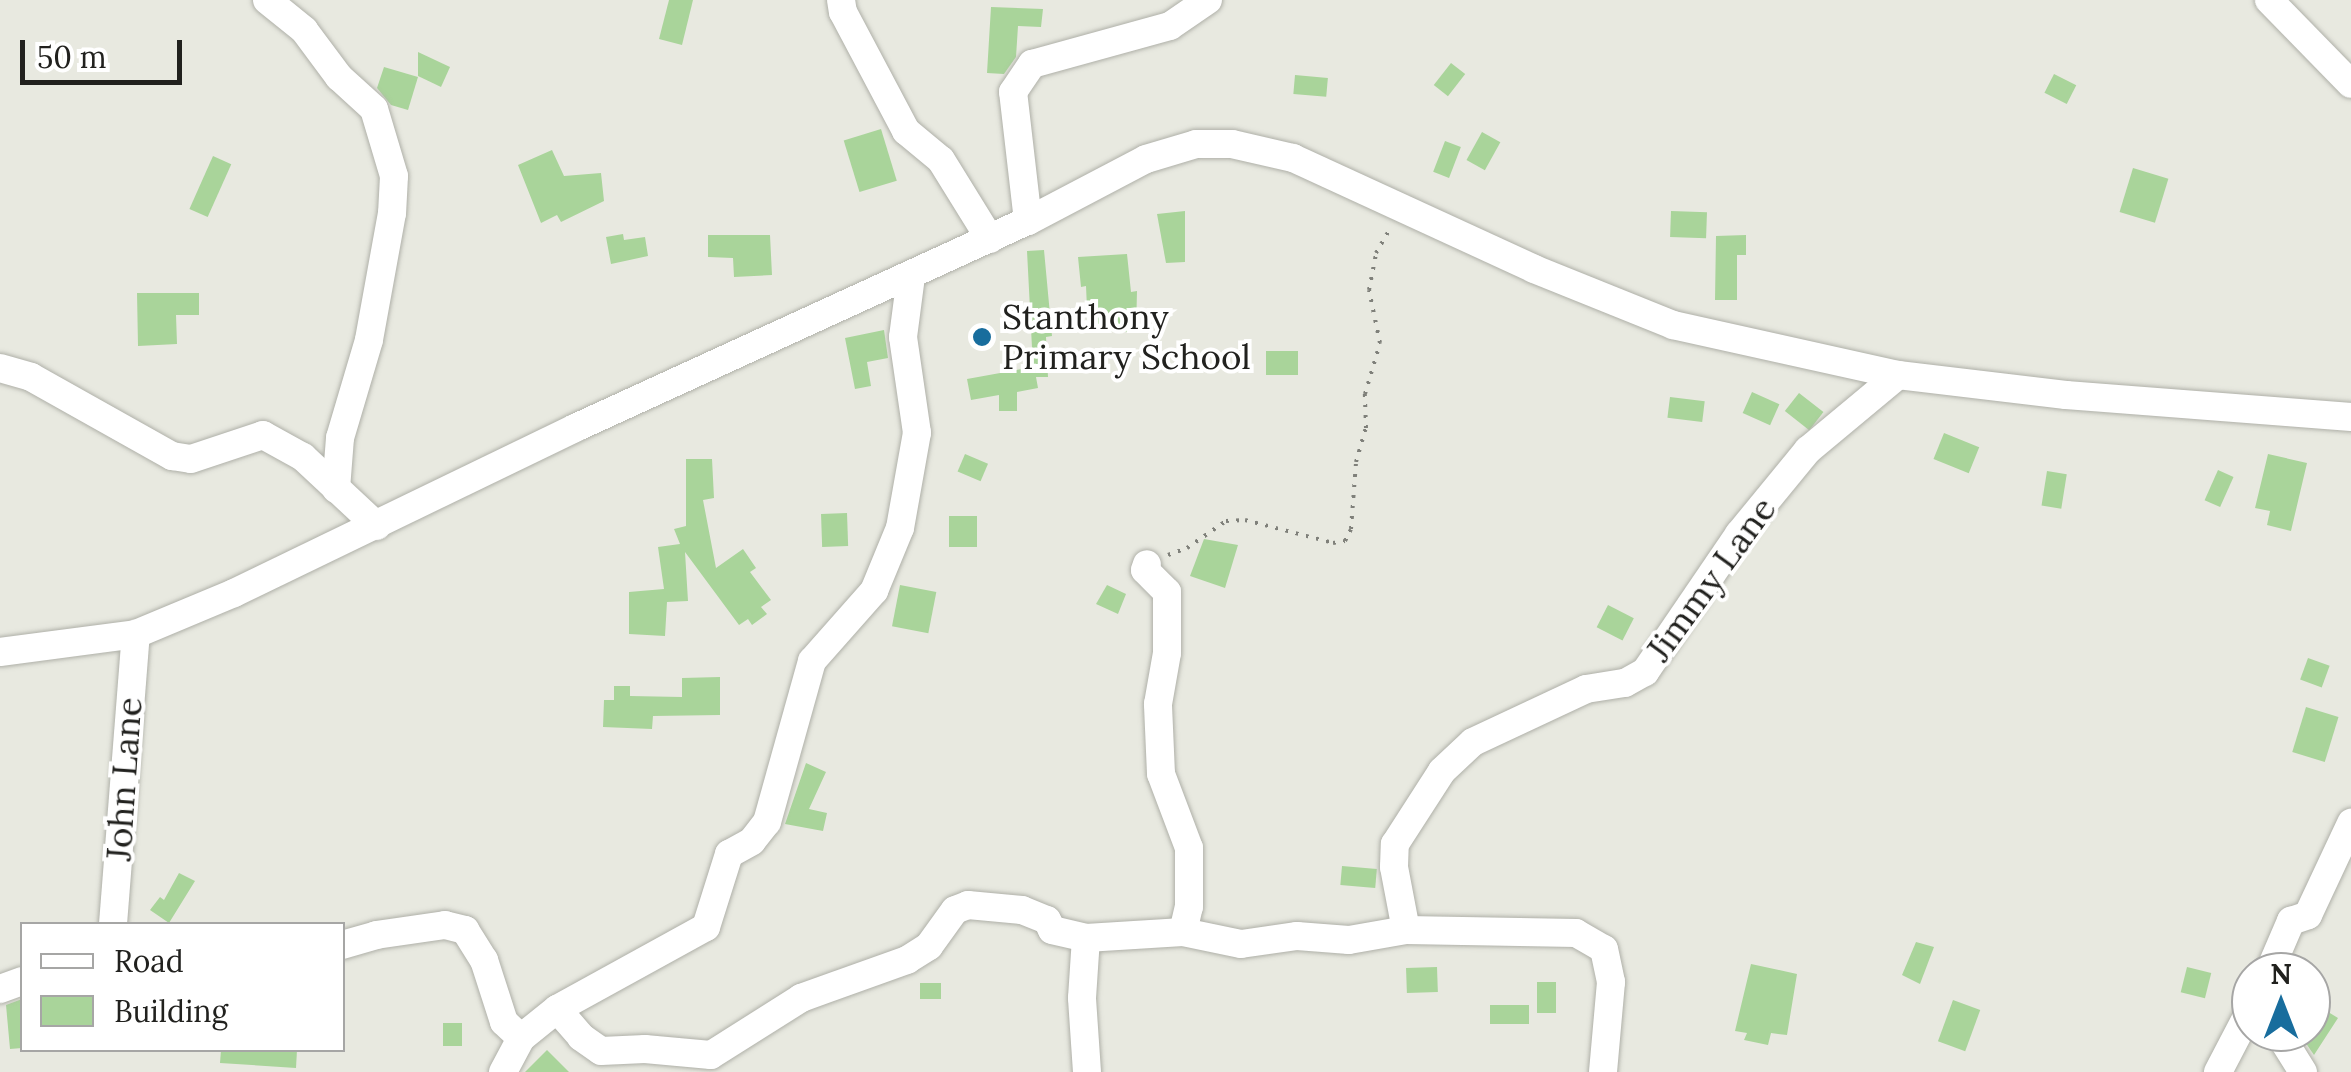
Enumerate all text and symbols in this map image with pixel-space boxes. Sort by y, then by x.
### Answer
scale bar [25,20,188,82]
text: 50 m [37,38,107,76]
place label: Stanthony Primary School [1002,296,1251,378]
marker: Stanthony Primary School [971,326,993,348]
street label: Jimmy Lane [1638,489,1784,669]
street label: John Lane [97,696,151,862]
legend [20,922,345,1052]
text: Road [114,942,184,980]
north arrow [2231,952,2331,1052]
text: N [2270,956,2292,992]
text: Building [114,992,228,1030]

